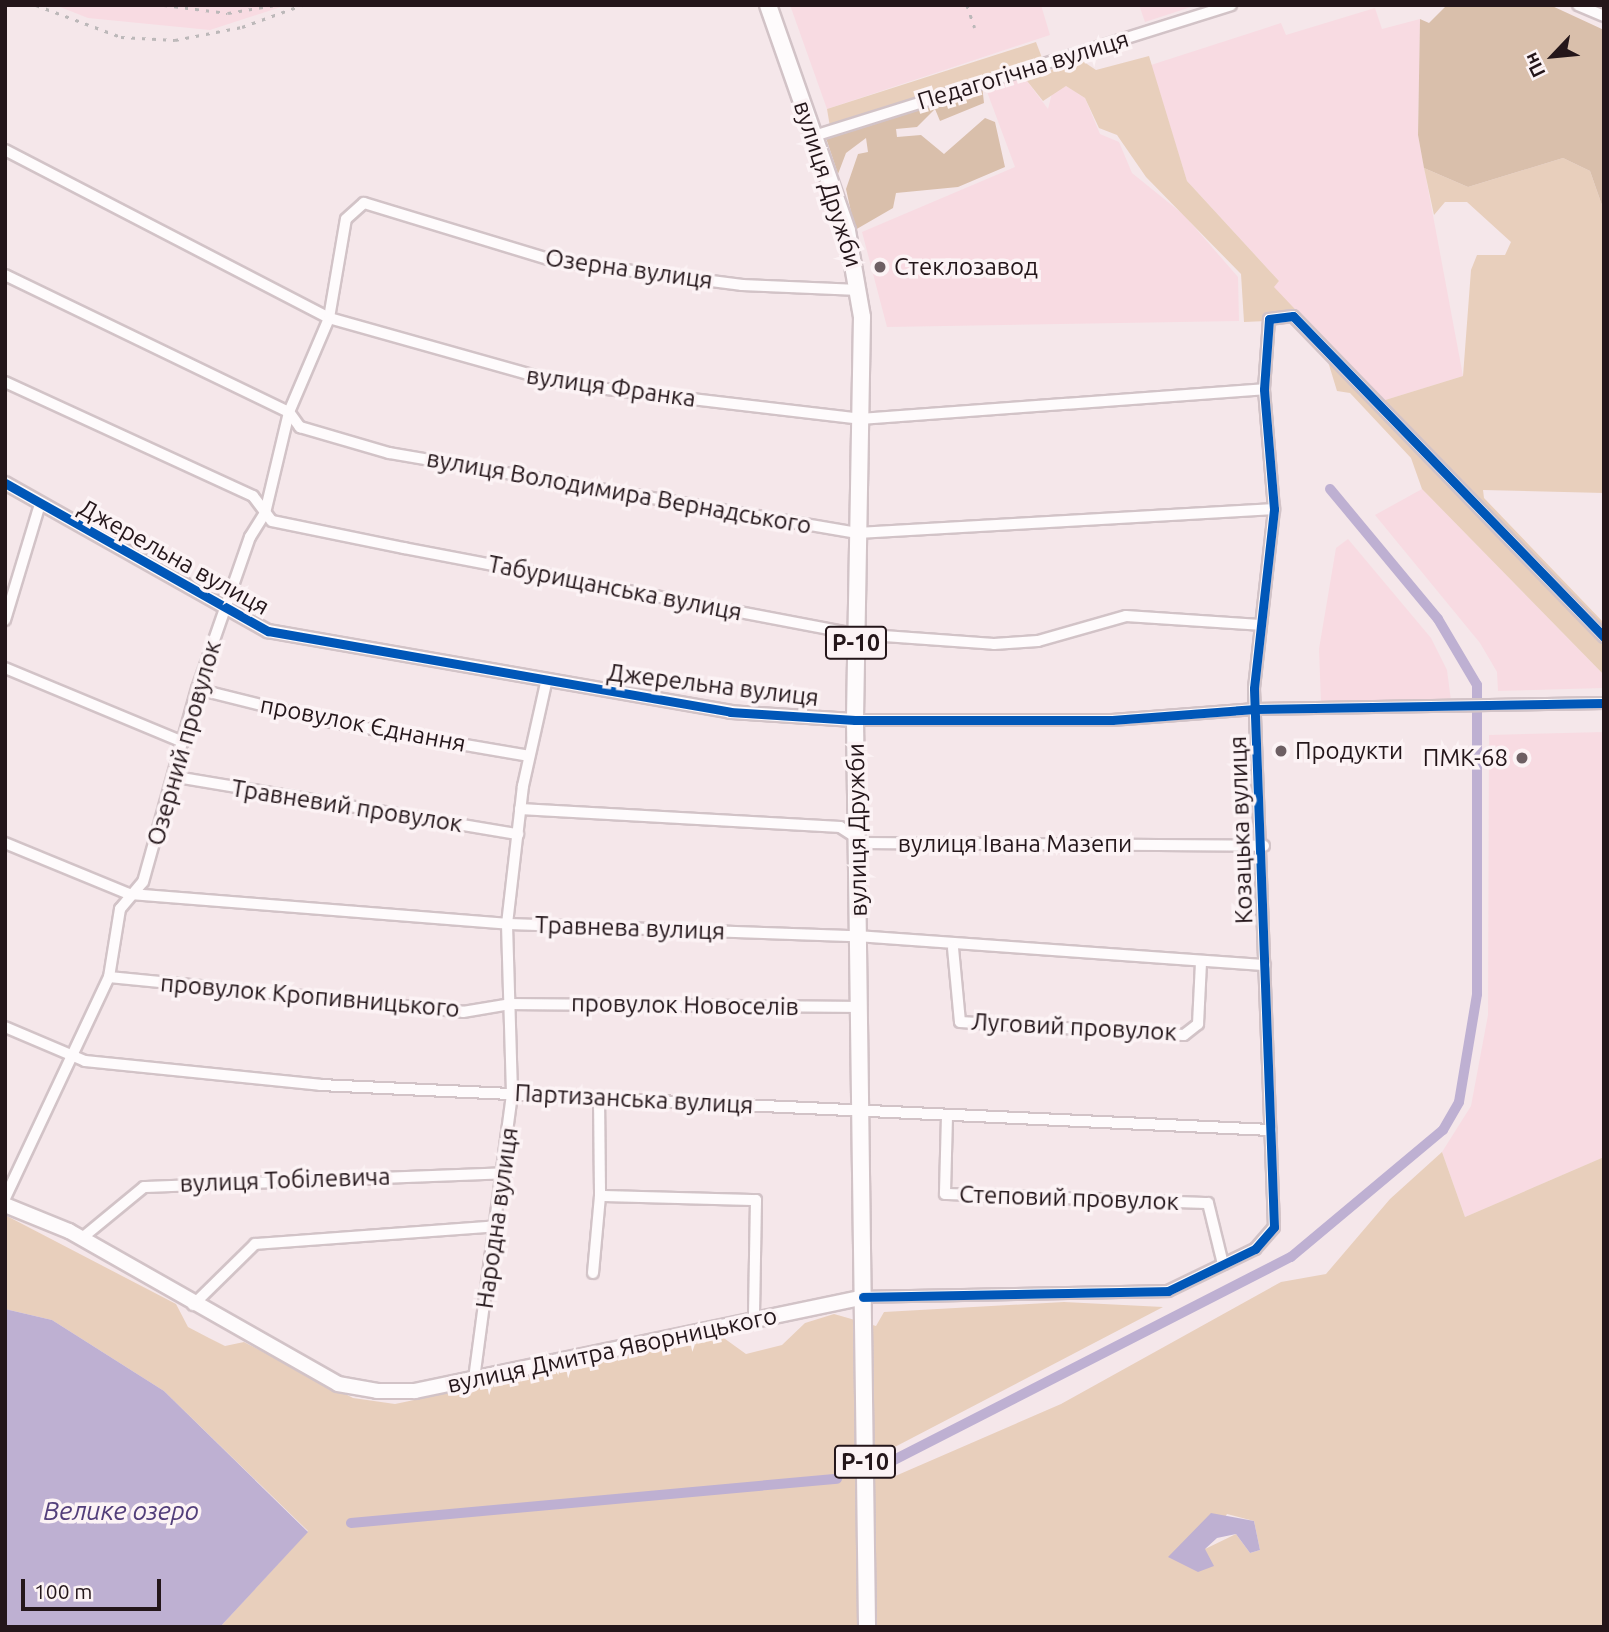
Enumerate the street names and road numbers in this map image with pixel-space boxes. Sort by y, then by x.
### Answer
street label: Педагогічна вулиця [914,24,1132,116]
street label: вулиця Дружби [788,97,868,271]
street label: Озерна вулиця [543,243,715,295]
street label: вулиця Франка [524,361,698,413]
street label: вулиця Володимира Вернадського [424,444,814,540]
street label: Джерельна вулиця [74,493,274,621]
street label: Табурищанська вулиця [486,549,744,627]
road number: Р-10 [824,624,888,663]
street label: Озерний провулок [141,637,227,849]
street label: Джерельна вулиця [606,658,820,712]
street label: провулок Єднання [258,690,468,758]
street label: Козацька вулиця [1223,736,1259,924]
street label: вулиця Дружби [841,743,873,917]
street label: Травневий провулок [229,774,465,838]
street label: вулиця Івана Мазепи [898,830,1132,858]
street label: Травнева вулиця [534,910,726,946]
street label: провулок Кропивницького [159,969,461,1023]
street label: провулок Новоселів [571,989,799,1021]
street label: Луговий провулок [971,1007,1177,1047]
street label: Партизанська вулиця [514,1078,754,1120]
street label: Народна вулиця [470,1126,524,1310]
street label: вулиця Тобілевича [179,1162,391,1198]
street label: Степовий провулок [959,1180,1179,1216]
street label: вулиця Дмитра Яворницького [444,1301,780,1399]
road number: Р-10 [834,1442,896,1482]

